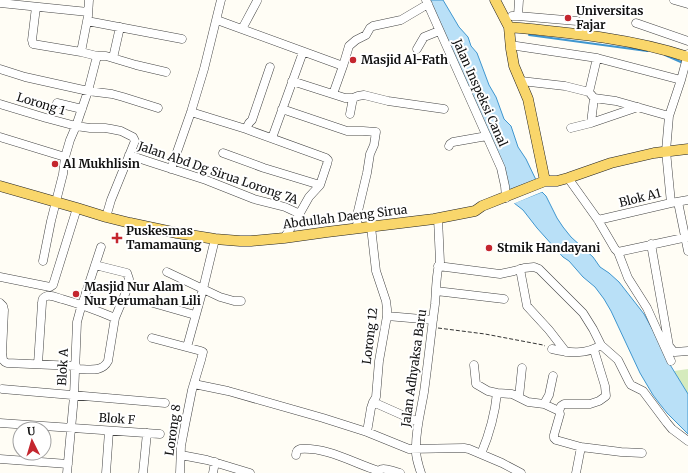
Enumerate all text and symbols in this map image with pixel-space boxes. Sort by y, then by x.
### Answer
place label: Universitas Fajar [576,3,643,32]
marker: Universitas Fajar [563,13,573,23]
street label: Jalan Inspeksi Canal [450,36,511,149]
place label: Masjid Al-Fath [361,52,448,67]
marker: Masjid Al-Fath [348,55,358,65]
street label: Lorong 1 [15,89,68,118]
street label: Jalan Abd Dg Sirua Lorong 7A [135,138,301,207]
place label: Al Mukhlisin [62,156,140,171]
marker: Al Mukhlisin [50,159,60,169]
street label: Blok A1 [617,185,663,210]
street label: Abdullah Daeng Sirua [281,201,408,232]
place label: Puskesmas Tamamaung [126,223,202,252]
marker: Puskesmas Tamamaung [111,232,123,244]
place label: Stmik Handayani [497,240,600,255]
marker: Stmik Handayani [484,243,494,253]
place label: Masjid Nur Alam Nur Perumahan Lili [84,279,201,308]
marker: Masjid Nur Alam Nur Perumahan Lili [71,289,81,299]
street label: Lorong 12 [359,307,380,365]
street label: Jalan Adhyaksa Baru [398,308,429,429]
street label: Blok A [54,347,71,386]
street label: Lorong 8 [161,403,184,457]
street label: Blok F [98,410,136,427]
north arrow [12,421,52,461]
text: U [26,424,37,438]

